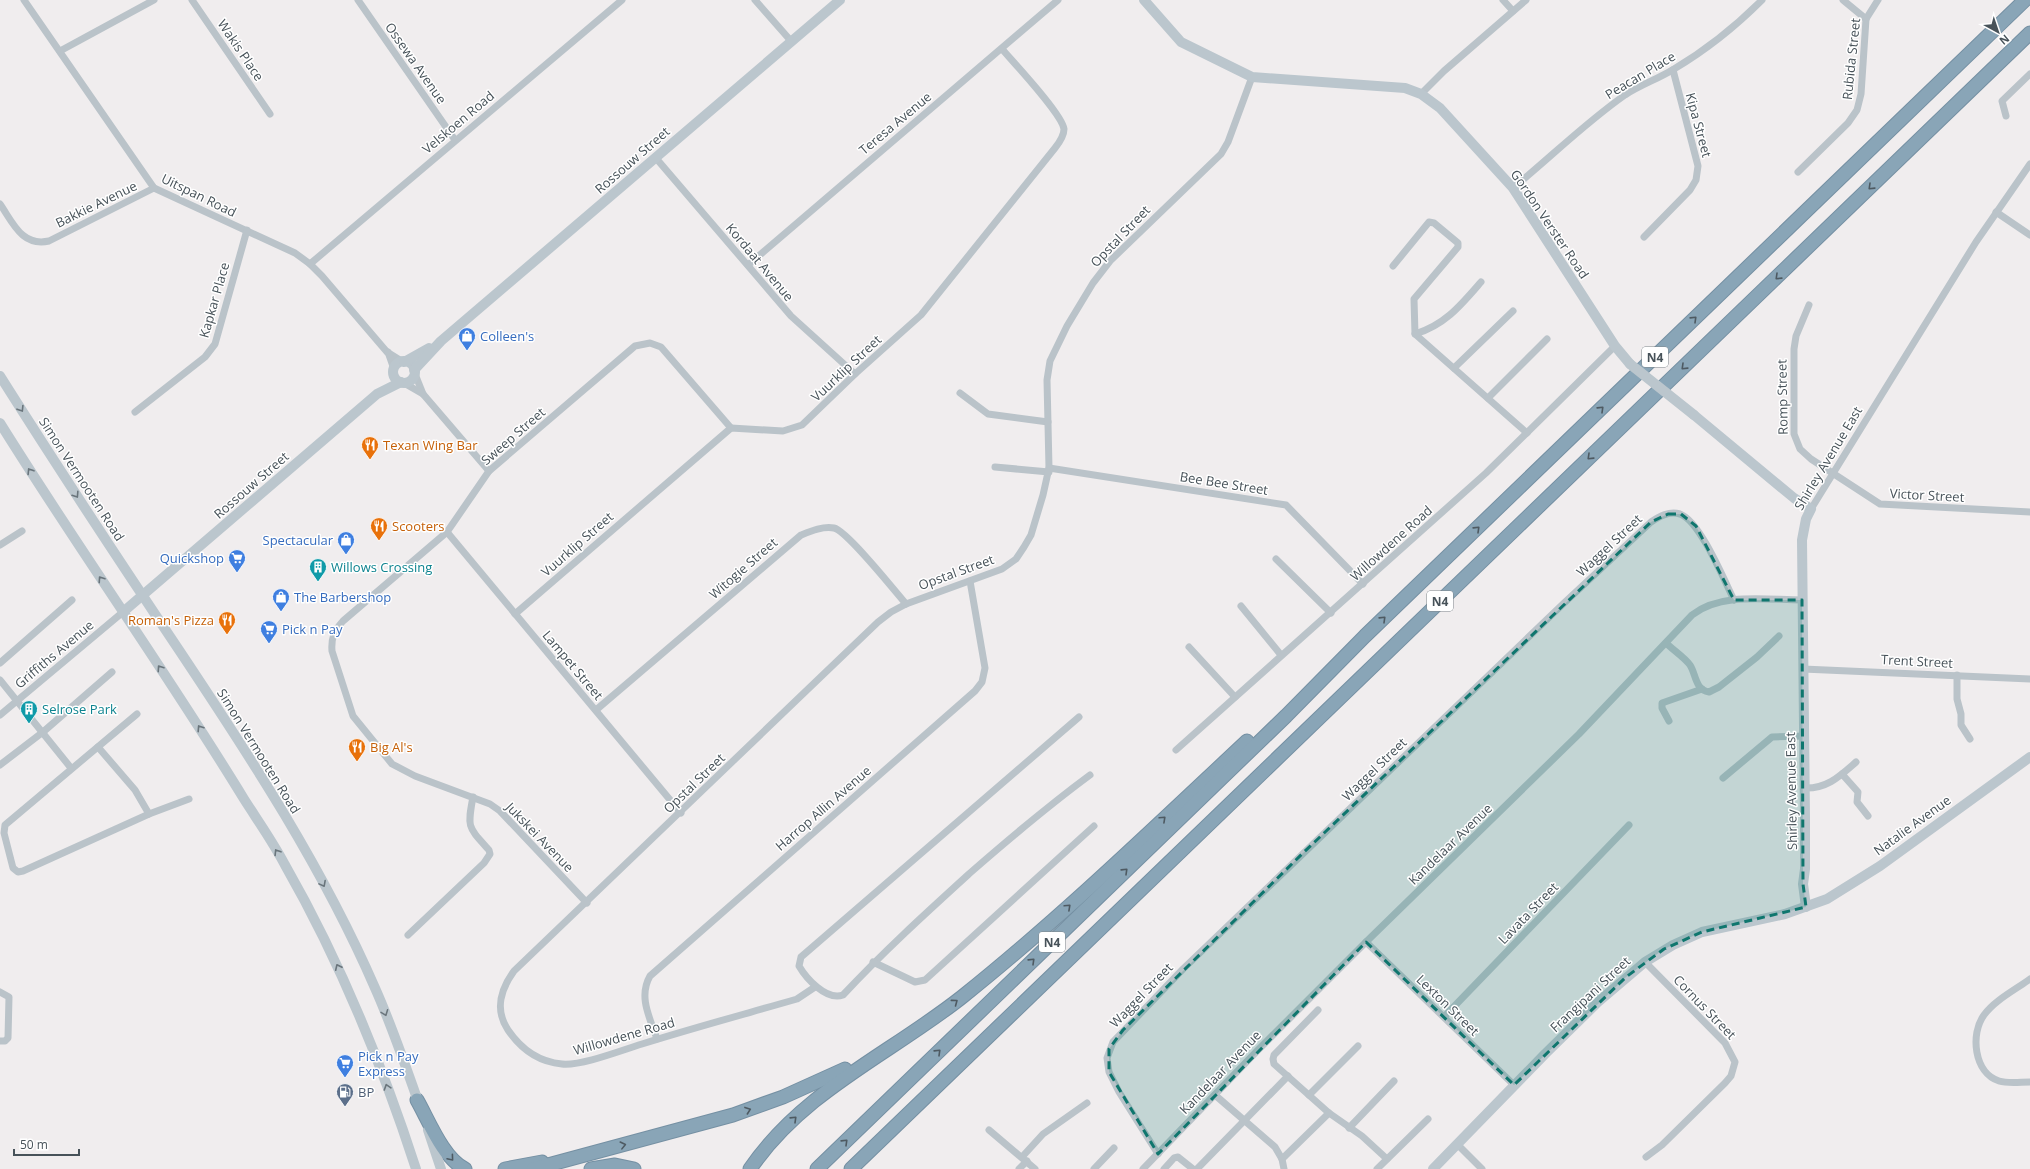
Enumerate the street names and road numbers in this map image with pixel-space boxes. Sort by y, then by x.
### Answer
street label: Wakis Place [214,16,268,84]
street label: Rubida Street [1838,17,1864,101]
street label: Ossewa Avenue [381,19,451,107]
street label: Peacan Place [1602,47,1678,103]
street label: Velskoen Road [418,87,498,157]
street label: Teresa Avenue [855,87,935,159]
street label: Kipa Street [1682,91,1716,160]
street label: Rossouw Street [591,122,674,198]
street label: Gordon Verster Road [1507,166,1593,282]
street label: Uitspan Road [159,169,239,221]
street label: Bakkie Avenue [52,177,140,231]
street label: Opstal Street [1086,201,1154,271]
street label: Kordaat Avenue [722,219,798,305]
street label: Kapkar Place [195,260,233,340]
street label: Vuurklip Street [807,330,885,405]
road number: N4 [1642,347,1668,367]
street label: Romp Street [1772,359,1792,435]
street label: Shirley Avenue East [1790,402,1866,513]
street label: Sweep Street [477,403,549,469]
street label: Simon Vermooten Road [35,414,129,544]
street label: Rossouw Street [210,447,293,523]
street label: Bee Bee Street [1179,467,1270,499]
street label: Victor Street [1889,484,1965,506]
street label: Willowdene Road [1346,501,1436,585]
street label: Vuurklip Street [537,507,617,580]
street label: Waggel Street [1572,510,1646,580]
street label: Witogie Street [705,533,781,603]
street label: Opstal Street [916,550,997,594]
road number: N4 [1427,591,1453,611]
street label: Griffiths Avenue [11,616,97,692]
street label: Lampet Street [539,626,608,704]
street label: Trent Street [1881,650,1954,672]
street label: Simon Vermooten Road [213,685,305,817]
street label: Shirley Avenue East [1781,731,1801,850]
street label: Waggel Street [1338,733,1411,805]
street label: Opstal Street [659,749,729,817]
street label: Harrop Allin Avenue [771,761,875,855]
street label: Natalie Avenue [1870,791,1954,859]
street label: Jukskei Avenue [501,797,578,876]
street label: Kandelaar Avenue [1404,799,1496,889]
street label: Lavata Street [1494,878,1562,948]
road number: N4 [1039,932,1065,952]
street label: Frangipani Street [1546,952,1634,1036]
street label: Waggel Street [1105,958,1177,1031]
street label: Lexton Street [1413,970,1484,1040]
street label: Cornus Street [1670,971,1741,1043]
street label: Willowdene Road [571,1013,677,1059]
street label: Kandelaar Avenue [1175,1026,1265,1118]

